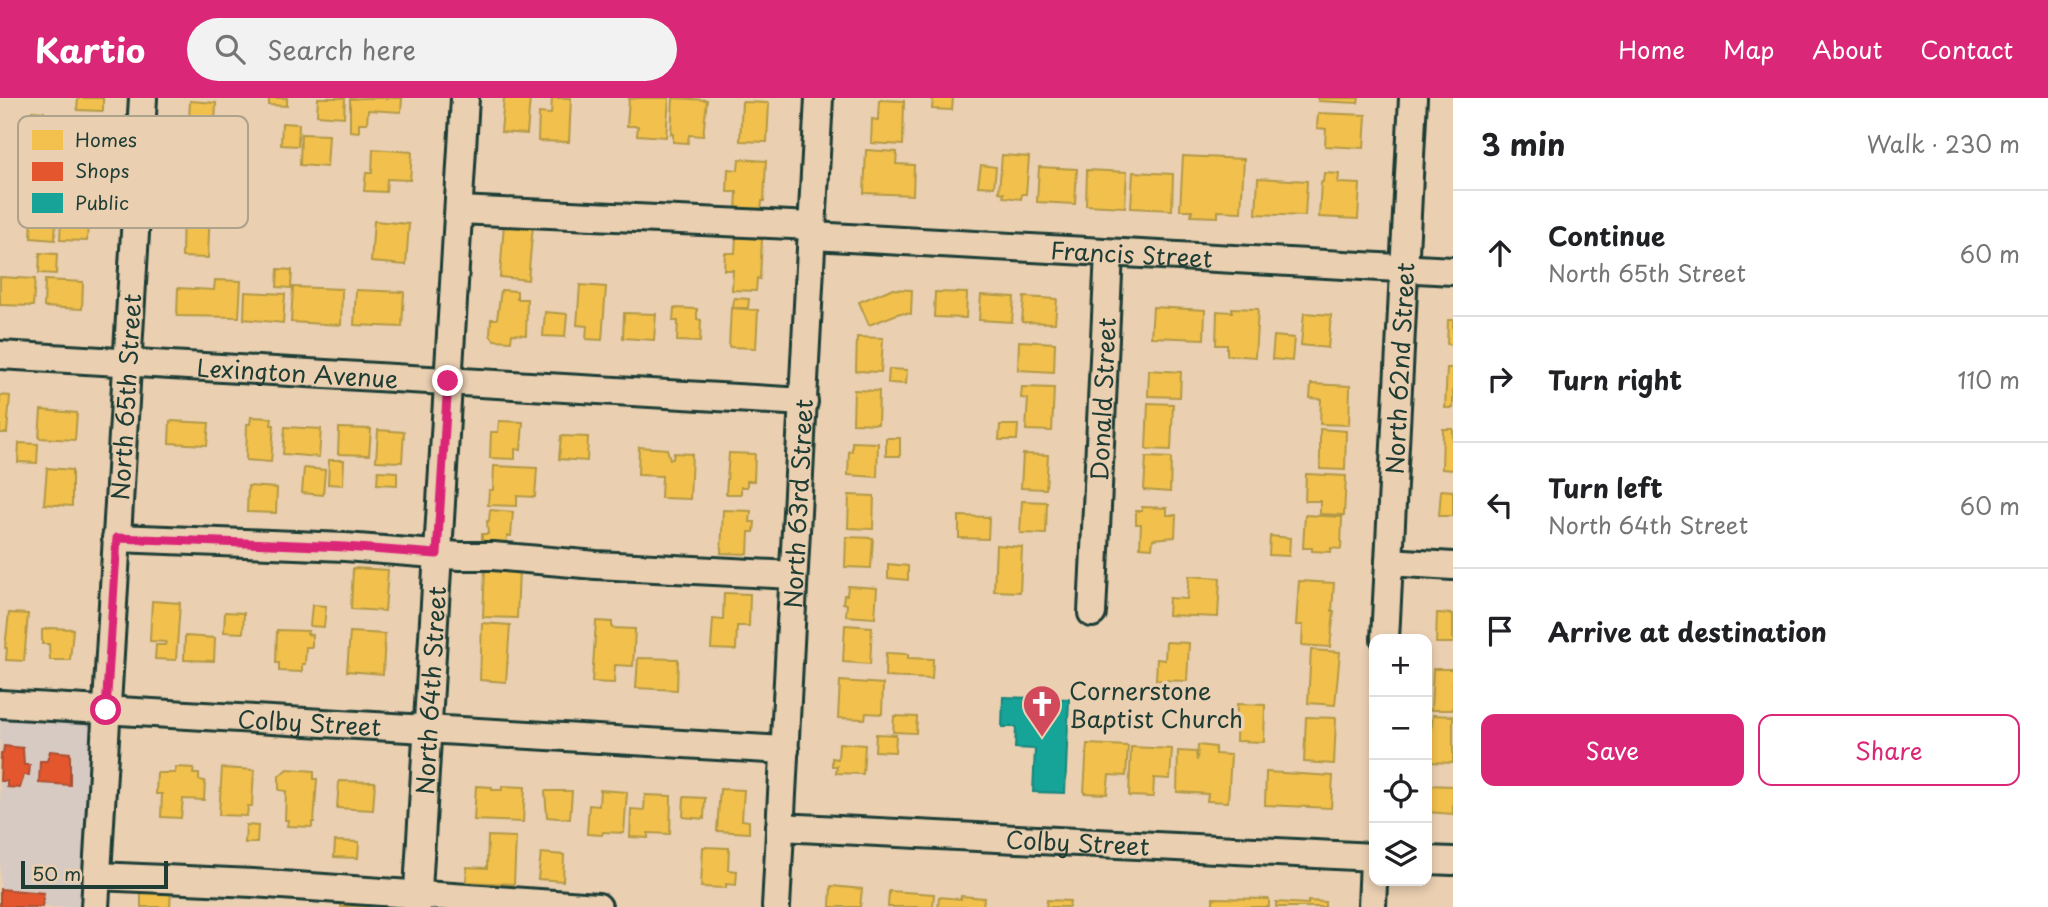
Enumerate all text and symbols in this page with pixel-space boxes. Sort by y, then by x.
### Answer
search box [187,18,677,81]
text: Kartio [35,24,145,74]
icon: search [211,30,249,68]
text: Search here [267,30,416,69]
text: Home [1618,31,1685,67]
text: Map [1723,31,1774,67]
text: About [1812,31,1882,67]
text: Contact [1920,31,2013,67]
legend [18,116,248,228]
text: 3 min [1481,121,1566,166]
text: Homes [75,125,137,153]
text: Walk · 230 m [1867,126,2020,161]
text: Shops [75,156,129,184]
text: Public [75,188,129,216]
text: Continue [1548,216,1665,255]
street label: Francis Street [1050,231,1214,276]
icon: ahead [1481,234,1519,272]
text: 60 m [1960,236,2020,271]
text: North 65th Street [1548,255,1746,290]
street label: North 62nd Street [1376,261,1422,475]
street label: North 65th Street [101,292,149,501]
street label: Donald Street [1080,316,1124,482]
street label: Lexington Avenue [196,349,399,396]
icon: right [1481,360,1519,398]
text: Turn right [1548,360,1682,399]
text: 110 m [1958,362,2020,397]
route end [432,365,463,396]
street label: North 63rd Street [774,398,821,609]
text: Turn left [1548,468,1663,507]
icon: left [1481,486,1519,524]
text: 60 m [1960,488,2020,523]
text: North 64th Street [1548,507,1748,542]
street label: North 64th Street [406,585,454,796]
icon: arrive [1481,612,1519,650]
text: Arrive at destination [1548,612,1827,651]
map controls [1369,634,1432,886]
button: + [1369,634,1432,697]
place label: Cornerstone Baptist Church [1069,672,1243,736]
church icon: Cornerstone Baptist Church [1021,683,1063,738]
route start [90,694,121,725]
button: − [1369,697,1432,760]
street label: Colby Street [237,700,383,744]
button: Save [1481,714,1744,786]
button: Share [1758,714,2020,786]
button: locate [1369,760,1432,823]
street label: Colby Street [1005,820,1151,864]
button: layers [1369,823,1432,886]
scale bar [21,858,168,890]
text: 50 m [32,859,81,887]

